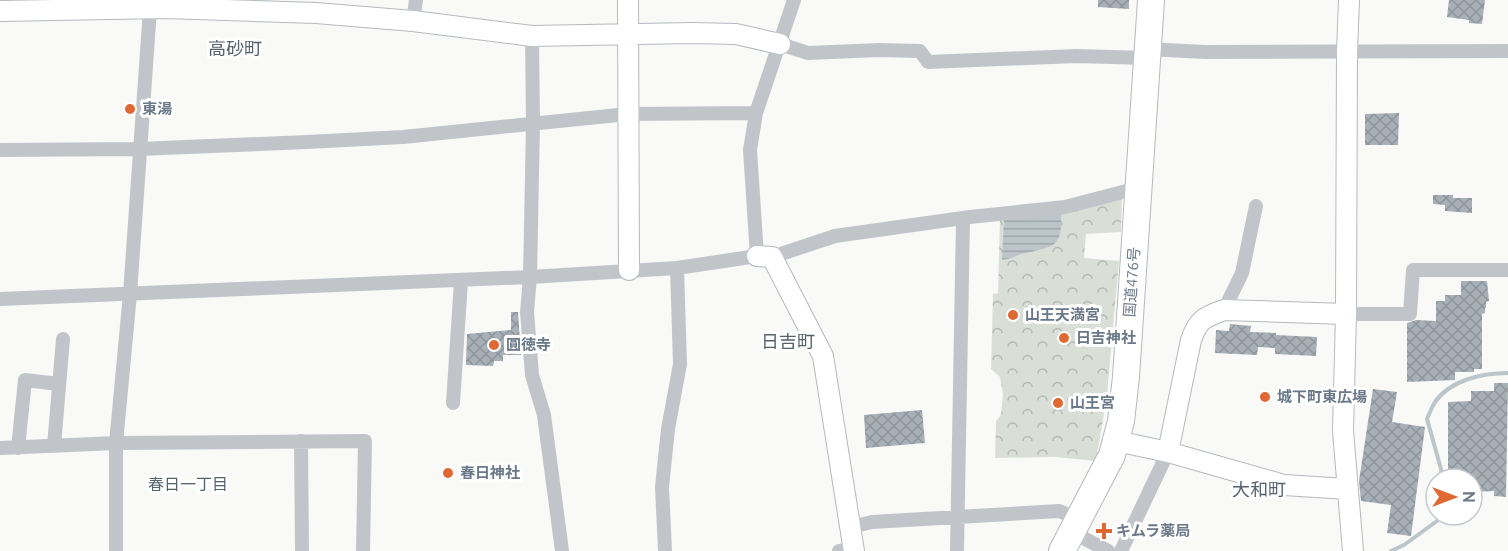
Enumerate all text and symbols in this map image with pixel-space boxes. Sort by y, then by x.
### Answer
district label: 高砂町 [208,38,262,58]
place label: 東湯 [142,100,172,117]
marker: 東湯 [123,102,137,116]
street label: 国道476号 [1121,246,1142,318]
place label: 山王天満宮 [1025,306,1100,323]
marker: 山王天満宮 [1006,308,1020,322]
place label: 日吉神社 [1076,329,1136,346]
district label: 日吉町 [761,331,815,351]
marker: 日吉神社 [1057,331,1071,345]
place label: 圓徳寺 [506,336,551,353]
marker: 圓徳寺 [487,338,501,352]
place label: 城下町東広場 [1277,388,1367,405]
marker: 城下町東広場 [1258,390,1272,404]
place label: 山王宮 [1070,394,1115,411]
marker: 山王宮 [1051,396,1065,410]
place label: 春日神社 [460,464,520,481]
marker: 春日神社 [441,466,455,480]
north arrow [1424,467,1484,527]
district label: 春日一丁目 [148,475,228,493]
district label: 大和町 [1232,479,1286,499]
text: N [1460,491,1478,503]
place label: キムラ薬局 [1116,522,1190,539]
marker: キムラ薬局 [1097,524,1111,538]

